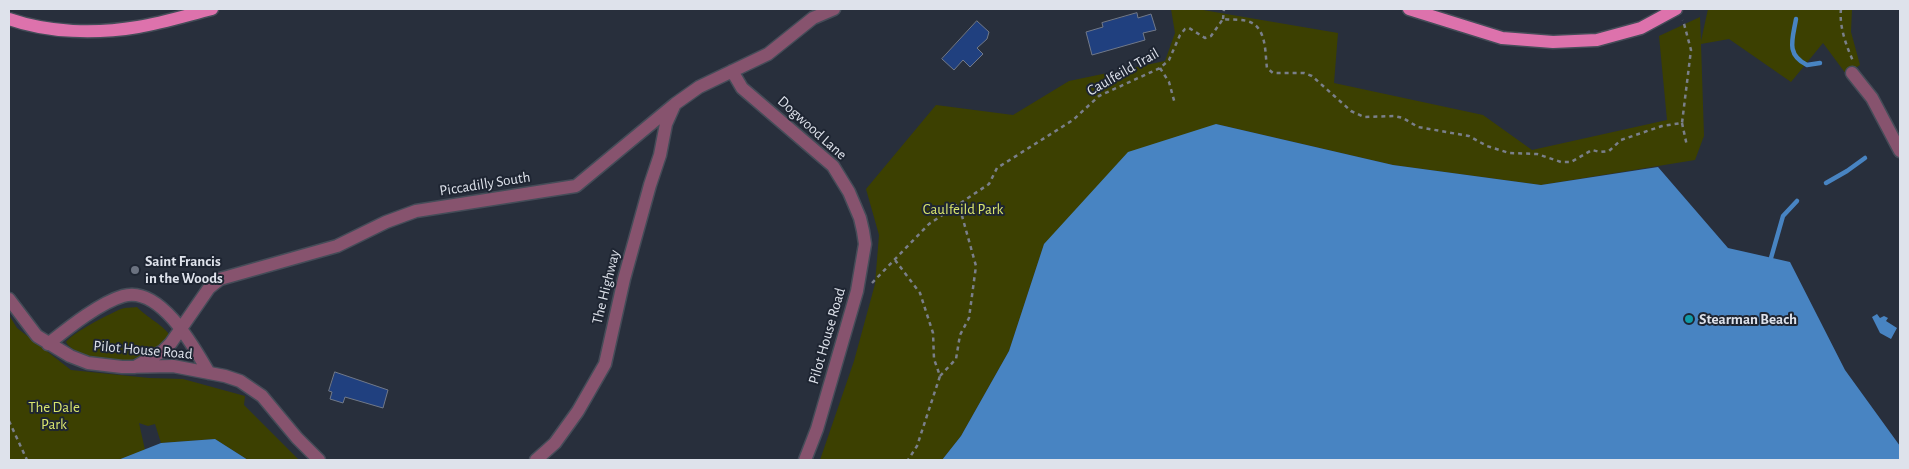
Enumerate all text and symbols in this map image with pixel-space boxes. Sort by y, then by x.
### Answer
street label: Caulfeild Trail [1084,44,1162,100]
street label: Dogwood Lane [774,92,850,164]
street label: Piccadilly South [438,168,532,200]
park label: Caulfeild Park [923,200,1003,218]
street label: The Highway [588,248,624,326]
place label: Saint Francis in the Woods [145,252,223,287]
marker: Saint Francis in the Woods [129,264,141,276]
street label: Pilot House Road [805,286,849,386]
place label: Stearman Beach [1699,310,1797,328]
marker: Stearman Beach [1683,313,1695,325]
street label: Pilot House Road [93,337,193,363]
park label: The Dale Park [28,398,80,433]

